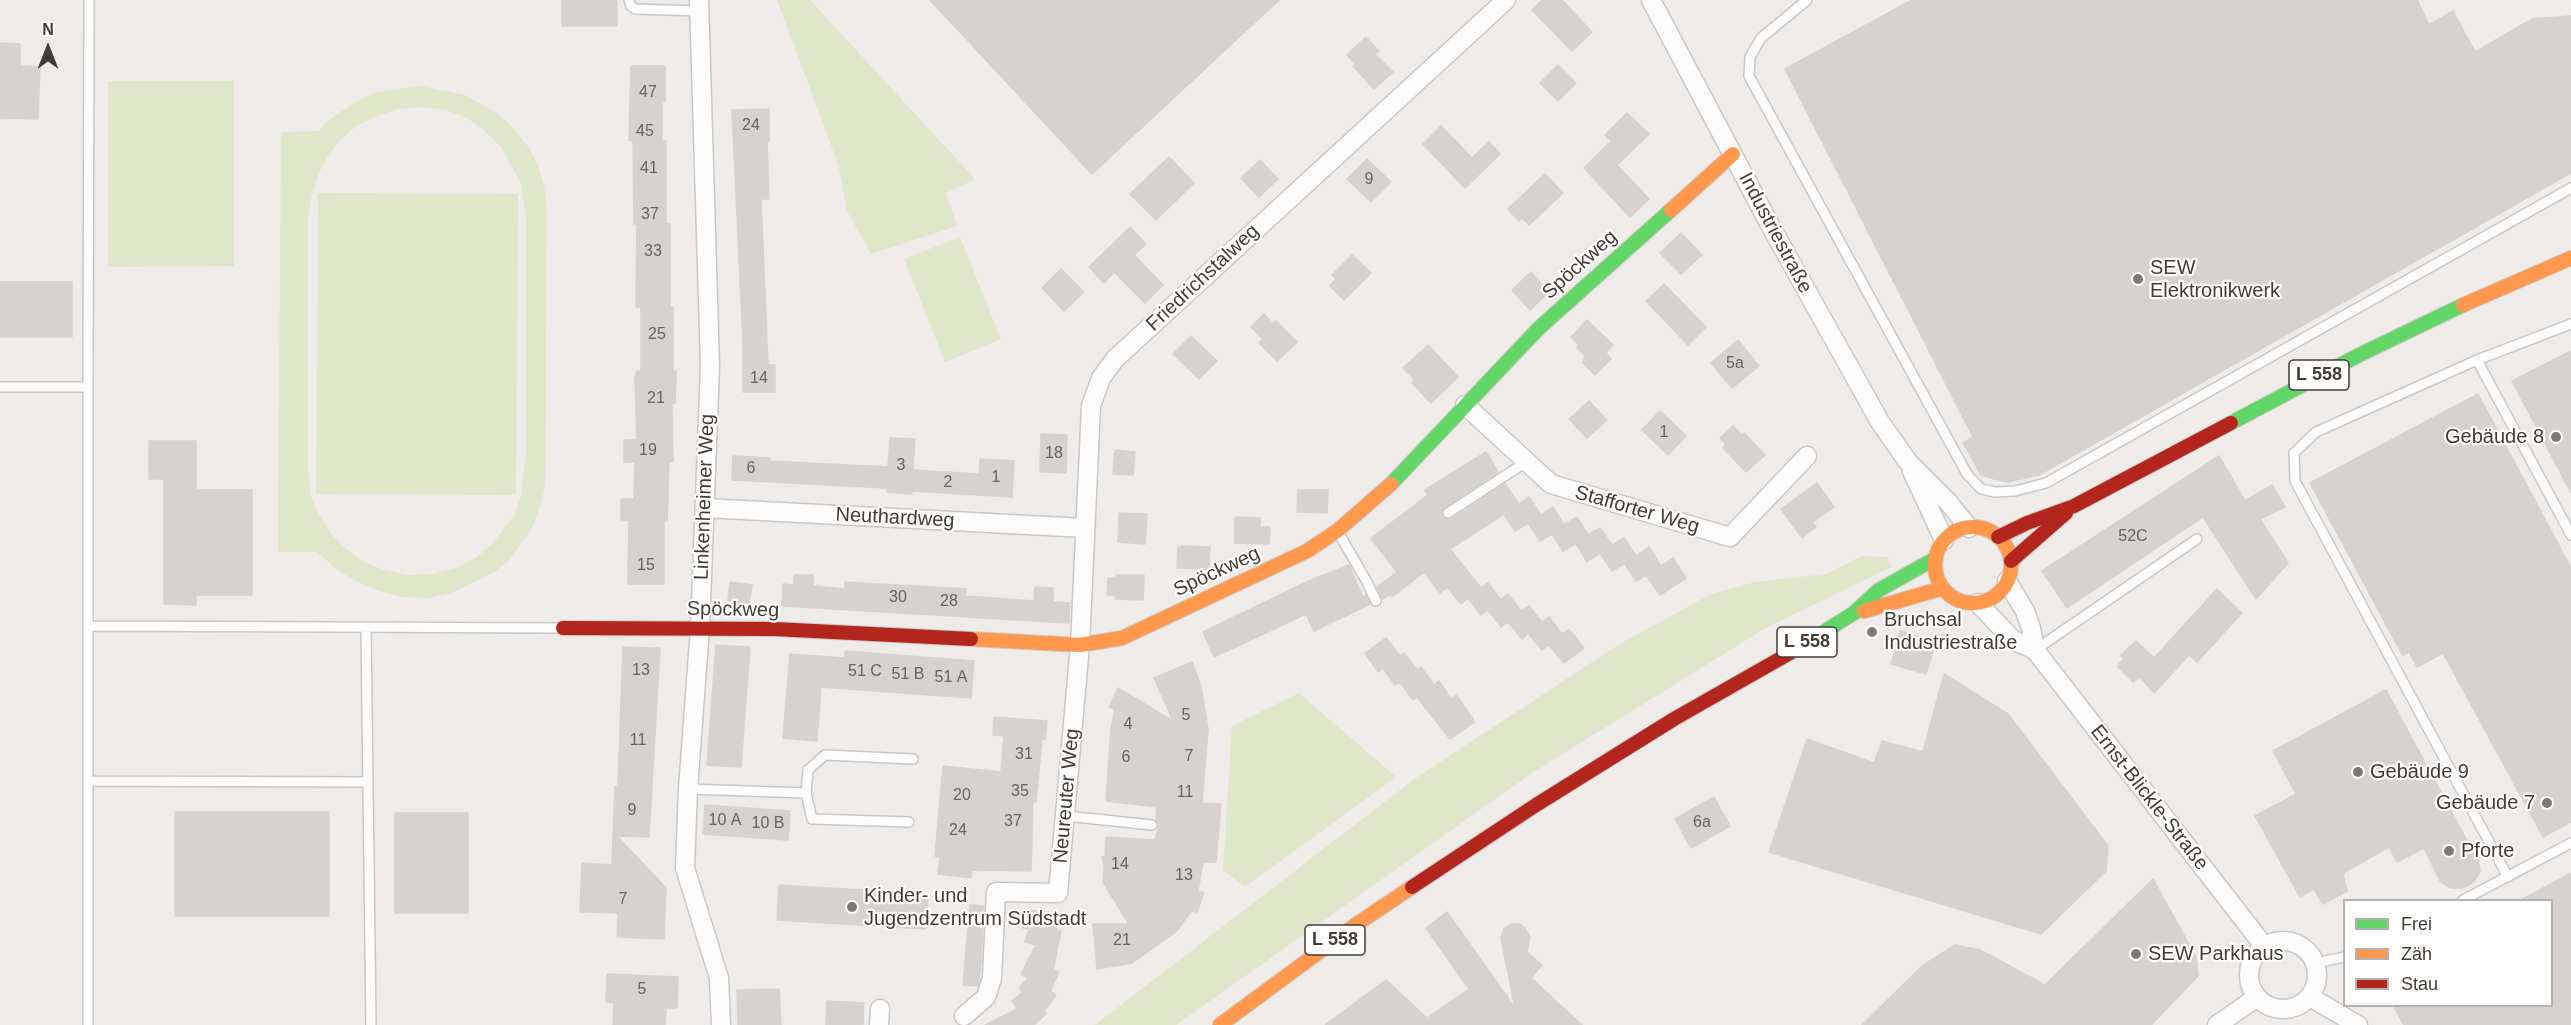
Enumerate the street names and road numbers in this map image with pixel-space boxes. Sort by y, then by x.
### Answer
street label: Industriestraße [1733,168,1817,298]
street label: Friedrichstalweg [1142,220,1264,336]
street label: Spöckweg [1538,225,1622,305]
road number: L 558 [2289,360,2349,390]
street label: Linkenheimer Weg [690,413,720,581]
street label: Stafforter Weg [1572,481,1702,539]
street label: Neuthardweg [835,503,955,533]
street label: Spöckweg [1170,542,1264,602]
street label: Spöckweg [687,597,779,623]
road number: L 558 [1777,627,1837,657]
street label: Ernst-Blickle-Straße [2085,721,2213,875]
street label: Neureuter Weg [1049,728,1085,864]
road number: L 558 [1305,925,1365,955]

